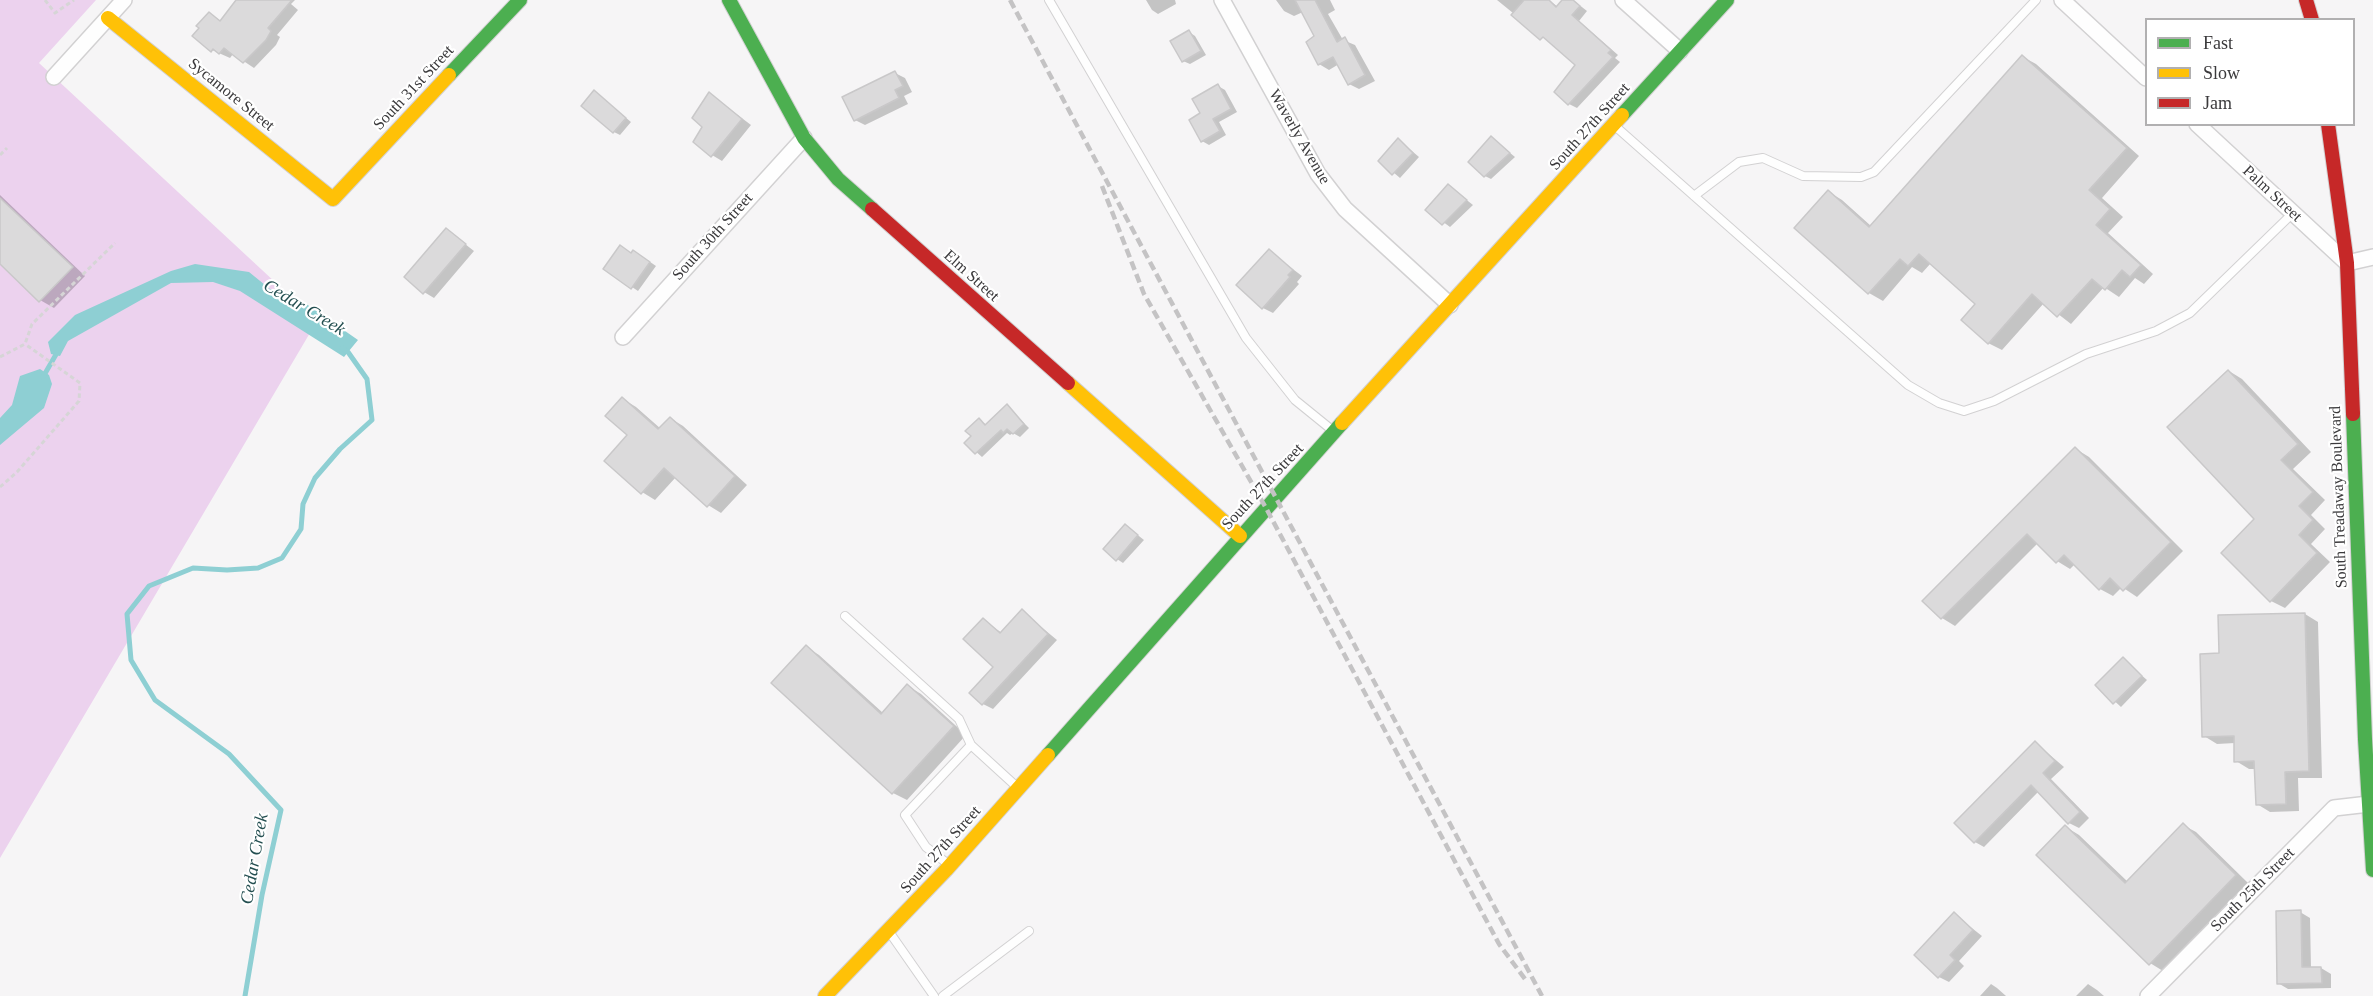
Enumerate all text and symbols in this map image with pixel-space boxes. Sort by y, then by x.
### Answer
legend [2145,18,2355,126]
text: Fast [2203,33,2233,53]
street label: South 31st Street [370,41,458,135]
street label: Sycamore Street [184,54,278,136]
text: Slow [2203,63,2240,83]
street label: South 27th Street [1546,79,1634,175]
street label: Waverly Avenue [1264,86,1334,188]
text: Jam [2203,93,2232,113]
street label: Palm Street [2238,162,2306,226]
street label: South 30th Street [669,189,757,285]
street label: Elm Street [939,246,1003,306]
water label: Cedar Creek [259,275,349,341]
street label: South Treadaway Boulevard [2326,405,2352,589]
street label: South 27th Street [1218,440,1308,534]
street label: South 27th Street [897,802,985,898]
water label: Cedar Creek [236,812,274,906]
street label: South 25th Street [2207,844,2299,936]

